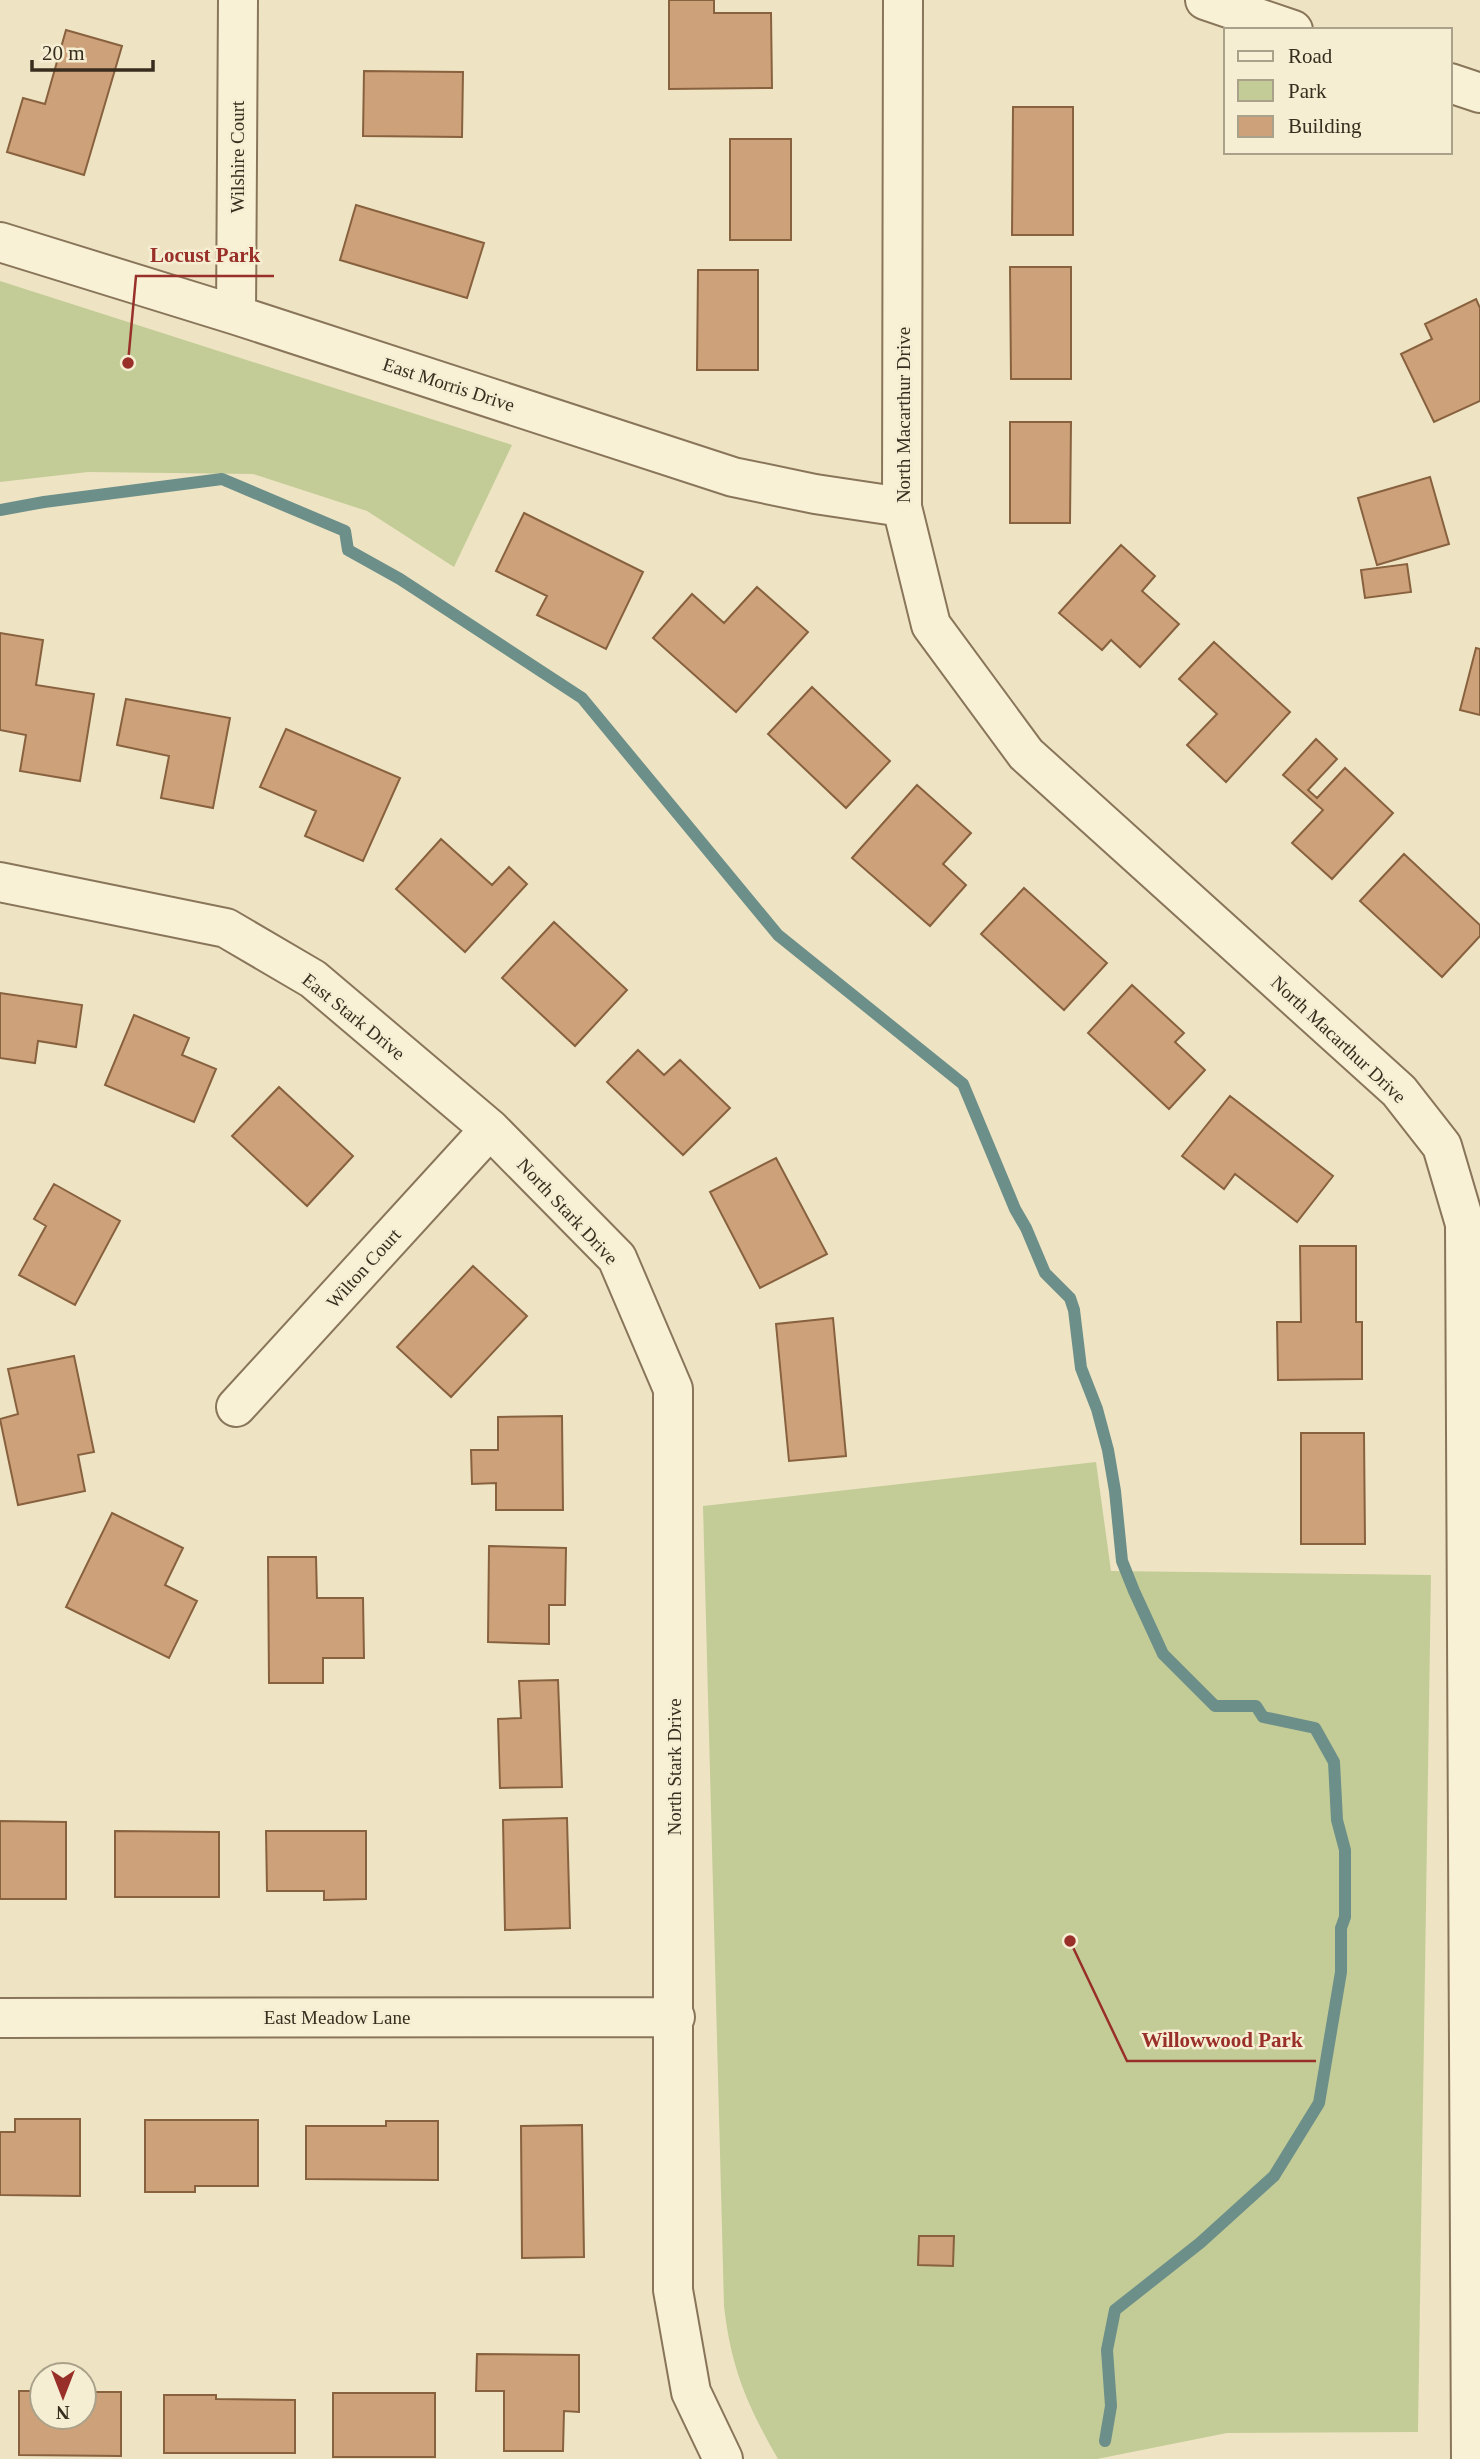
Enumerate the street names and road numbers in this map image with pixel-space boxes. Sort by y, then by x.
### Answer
street label: Wilshire Court [227,100,248,213]
street label: North Macarthur Drive [893,327,914,503]
street label: East Morris Drive [380,353,517,416]
street label: East Stark Drive [298,969,409,1064]
street label: North Macarthur Drive [1267,972,1410,1107]
street label: North Stark Drive [513,1154,622,1269]
street label: Wilton Court [322,1224,405,1313]
street label: North Stark Drive [664,1698,685,1836]
street label: East Meadow Lane [264,2007,410,2028]

